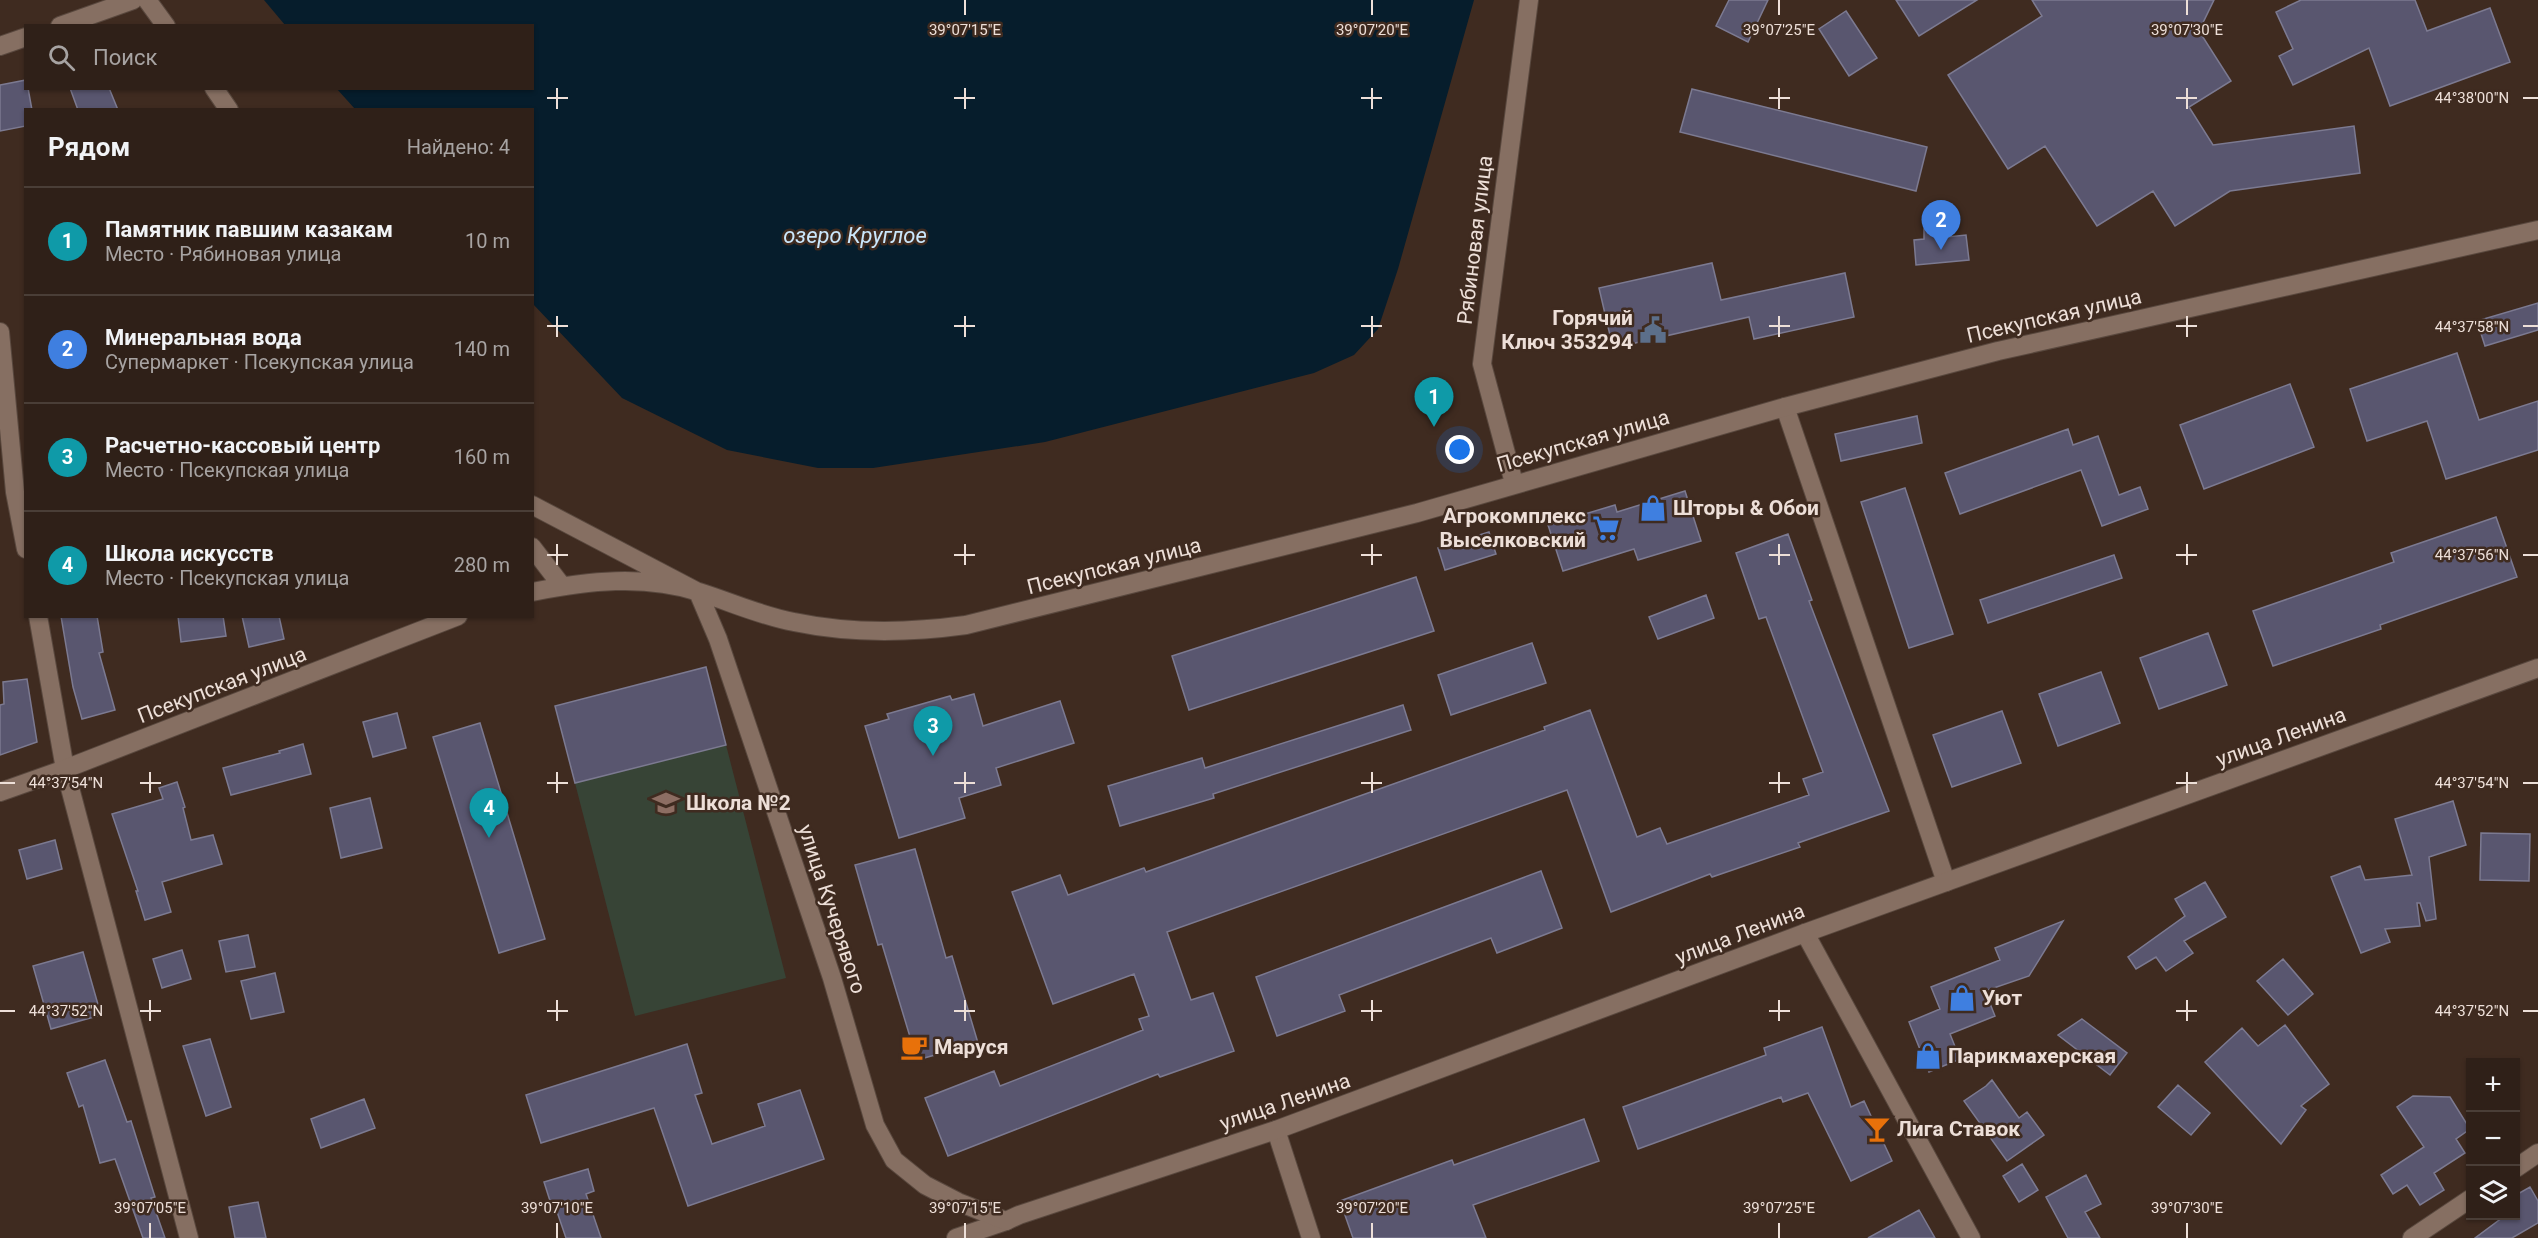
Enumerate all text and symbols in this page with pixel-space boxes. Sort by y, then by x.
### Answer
text: 39°07'15"E [929,21,1002,39]
text: 39°07'20"E [1336,21,1409,39]
text: 39°07'25"E [1743,21,1816,39]
text: 39°07'30"E [2151,21,2224,39]
search box [24,24,534,90]
icon: search [45,41,78,74]
text: Поиск [93,45,157,70]
text: 44°38'00"N [2435,89,2509,107]
text: Рядом [48,132,130,162]
text: Найдено: 4 [407,135,510,159]
street label: Рябиновая улица [1453,154,1497,326]
pin: 2 [1922,200,1960,250]
text: Памятник павшим казакам [105,217,393,242]
water label: озеро Круглое [783,223,927,248]
text: 1 [62,229,73,253]
text: 10 m [465,229,510,253]
text: Место · Рябиновая улица [105,242,341,266]
street label: Псекупская улица [1964,284,2144,348]
place label: Горячий Ключ 353294 [1501,306,1633,354]
public building icon: Горячий Ключ 353294 [1638,315,1668,345]
text: 44°37'58"N [2435,318,2509,336]
text: Минеральная вода [105,325,302,350]
text: 2 [62,337,73,361]
text: 140 m [454,337,510,361]
text: Супермаркет · Псекупская улица [105,350,414,374]
pin: 1 [1414,378,1454,427]
street label: Псекупская улица [1494,405,1672,477]
text: Расчетно-кассовый центр [105,433,380,458]
your location [1445,435,1474,464]
text: 3 [62,445,73,469]
text: 160 m [454,445,510,469]
text: Место · Псекупская улица [105,458,349,482]
shop icon: Шторы & Обои [1638,493,1668,523]
place label: Шторы & Обои [1673,496,1819,520]
place label: Агрокомплекс Выселковский [1439,504,1586,552]
supermarket icon: Агрокомплекс Выселковский [1591,513,1621,543]
street label: Псекупская улица [1024,533,1204,599]
text: Школа искусств [105,541,274,566]
text: 44°37'56"N [2435,546,2509,564]
text: 4 [62,553,73,577]
text: 280 m [454,553,510,577]
text: Место · Псекупская улица [105,566,349,590]
street label: Псекупская улица [134,642,310,728]
street label: улица Ленина [2213,702,2349,772]
pin: 3 [914,706,952,756]
text: 44°37'54"N [29,774,103,792]
text: 44°37'54"N [2435,774,2509,792]
pin: 4 [470,788,508,838]
school or university icon: Школа №2 [651,788,681,818]
place label: Школа №2 [686,791,791,815]
street label: улица Кучерявого [793,821,871,997]
street label: улица Ленина [1672,898,1808,970]
shop icon: Уют [1947,983,1977,1013]
place label: Уют [1982,986,2022,1010]
text: 44°37'52"N [29,1002,103,1020]
text: 44°37'52"N [2435,1002,2509,1020]
cafe icon: Маруся [899,1032,929,1062]
place label: Маруся [934,1035,1008,1059]
shop icon: Парикмахерская [1913,1041,1943,1071]
place label: Парикмахерская [1948,1044,2116,1068]
map controls [2466,1058,2520,1220]
button: + [2466,1058,2520,1112]
street label: улица Ленина [1217,1068,1353,1136]
button: − [2466,1112,2520,1166]
bar icon: Лига Ставок [1862,1114,1892,1144]
place label: Лига Ставок [1897,1117,2020,1141]
button: layers [2466,1166,2520,1220]
text: 39°07'05"E [114,1199,187,1217]
text: 39°07'10"E [521,1199,594,1217]
text: 39°07'15"E [929,1199,1002,1217]
text: 39°07'20"E [1336,1199,1409,1217]
text: 39°07'25"E [1743,1199,1816,1217]
text: 39°07'30"E [2151,1199,2224,1217]

